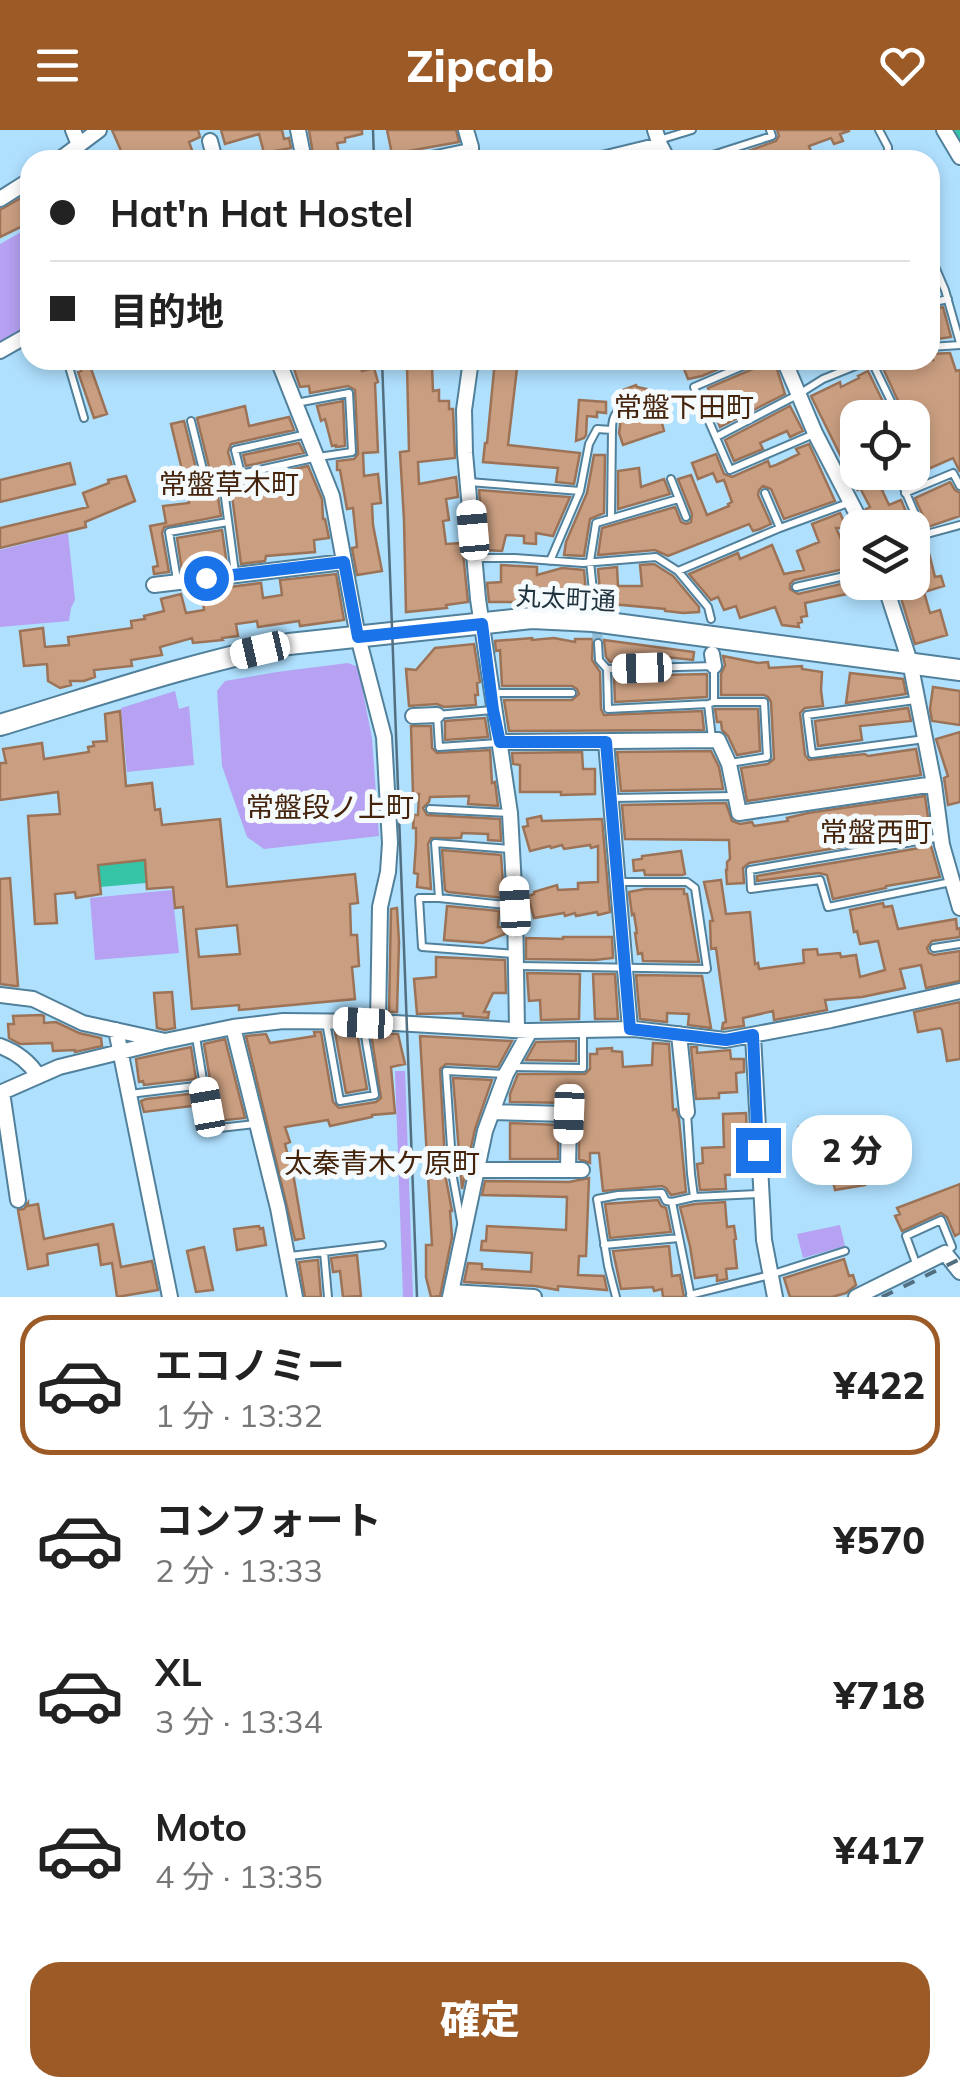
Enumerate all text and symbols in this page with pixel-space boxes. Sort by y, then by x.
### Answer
text: Zipcab [406,37,554,93]
icon: menu [30,38,85,93]
icon: heart [875,38,930,93]
text: Hat'n Hat Hostel [110,189,413,237]
text: 目的地 [110,287,224,335]
district label: 常盤下田町 [614,389,754,424]
map controls [840,400,930,600]
button: locate [840,400,930,490]
district label: 常盤草木町 [159,466,299,501]
car [455,499,491,561]
button: layers [840,510,930,600]
route start [184,556,229,601]
street label: 丸太町通 [515,580,617,616]
car [227,629,293,671]
car [611,652,673,684]
district label: 常盤段ノ上町 [246,789,414,824]
district label: 常盤西町 [820,814,932,849]
car [498,875,532,937]
car [332,1006,394,1040]
car [187,1075,227,1139]
car [553,1083,585,1145]
callout: 2 分 [793,1115,913,1185]
route end [736,1128,781,1173]
text: 2 分 [822,1130,882,1170]
district label: 太秦青木ケ原町 [284,1145,480,1180]
icon: car [35,1340,125,1430]
text: エコノミー [155,1341,345,1389]
text: ¥422 [834,1361,925,1409]
text: 1 分 · 13:32 [155,1395,323,1435]
icon: car [35,1495,125,1585]
text: コンフォート [155,1496,382,1544]
text: ¥570 [834,1516,925,1564]
text: 2 分 · 13:33 [155,1550,323,1590]
text: XL [155,1648,202,1696]
icon: car [35,1650,125,1740]
text: ¥718 [834,1671,925,1719]
text: 3 分 · 13:34 [155,1701,323,1741]
text: Moto [155,1803,247,1851]
icon: car [35,1805,125,1895]
text: ¥417 [834,1826,925,1874]
text: 4 分 · 13:35 [155,1856,323,1896]
button: 確定 [30,1962,930,2077]

